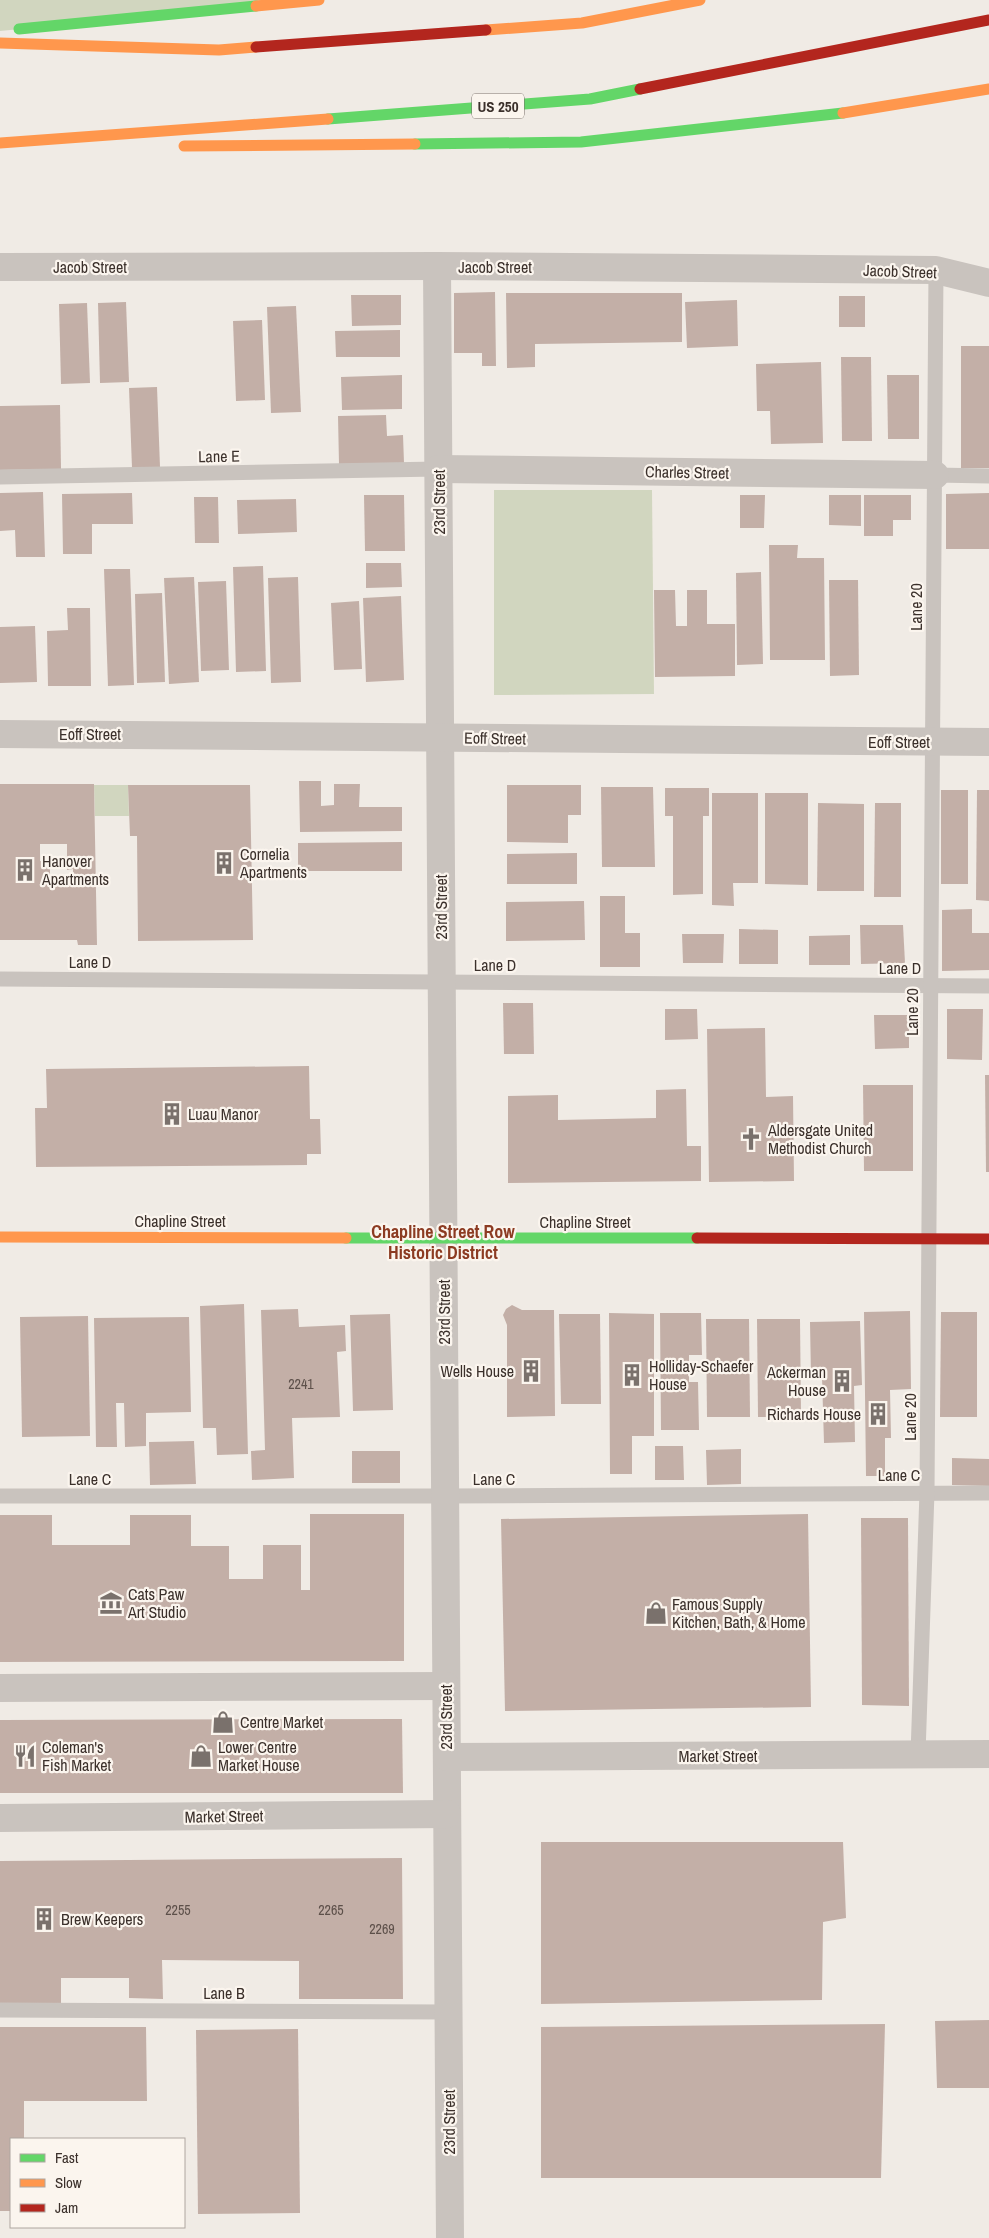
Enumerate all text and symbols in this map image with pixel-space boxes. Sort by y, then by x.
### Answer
road number: US 250 [472,94,524,118]
street label: Jacob Street [53,256,127,278]
street label: Jacob Street [458,256,532,278]
street label: Jacob Street [863,259,938,283]
street label: Lane E [198,445,240,467]
street label: Charles Street [645,460,729,484]
street label: 23rd Street [428,469,450,534]
street label: Lane 20 [905,583,927,631]
street label: Eoff Street [59,723,121,745]
street label: Eoff Street [464,726,526,750]
street label: Eoff Street [868,731,930,753]
place label: Cornelia Apartments [239,843,307,883]
place label: Hanover Apartments [41,850,109,890]
building icon: Cornelia Apartments [211,850,237,876]
building icon: Hanover Apartments [12,857,38,883]
street label: 23rd Street [430,874,452,939]
street label: Lane D [69,951,111,973]
street label: Lane D [474,954,516,976]
street label: Lane D [879,957,921,979]
street label: Lane 20 [901,988,923,1036]
building icon: Luau Manor [159,1101,185,1127]
place label: Luau Manor [188,1103,259,1125]
place label: Aldersgate United Methodist Church [767,1119,873,1159]
church icon: Aldersgate United Methodist Church [738,1126,764,1152]
street label: Chapline Street [134,1210,226,1232]
street label: Chapline Street [539,1211,631,1233]
district label: Chapline Street Row Historic District [371,1219,515,1265]
street label: 23rd Street [433,1279,455,1344]
place label: Holliday-Schaefer House [649,1355,754,1395]
building icon: Wells House [518,1358,544,1384]
place label: Wells House [441,1360,514,1382]
place label: Ackerman House [766,1361,826,1401]
building icon: Holliday-Schaefer House [619,1362,645,1388]
building icon: Ackerman House [829,1368,855,1394]
house number: 2241 [288,1375,314,1393]
street label: Lane 20 [899,1393,921,1441]
building icon: Richards House [865,1401,891,1427]
place label: Richards House [767,1403,861,1425]
street label: Lane C [878,1464,920,1486]
street label: Lane C [69,1468,111,1490]
street label: Lane C [473,1468,515,1490]
place label: Cats Paw Art Studio [127,1583,186,1623]
museum icon: Cats Paw Art Studio [98,1590,124,1616]
place label: Famous Supply Kitchen, Bath, & Home [672,1593,805,1633]
shop icon: Famous Supply Kitchen, Bath, & Home [643,1600,669,1626]
street label: 23rd Street [435,1684,457,1749]
shop icon: Centre Market [210,1709,236,1735]
place label: Centre Market [240,1711,323,1733]
place label: Coleman's Fish Market [42,1736,112,1776]
place label: Lower Centre Market House [218,1736,300,1776]
restaurant icon: Coleman's Fish Market [12,1743,38,1769]
shop icon: Lower Centre Market House [188,1743,214,1769]
street label: Market Street [679,1745,758,1767]
street label: Market Street [184,1804,264,1828]
house number: 2255 [165,1901,191,1919]
house number: 2265 [318,1901,344,1919]
building icon: Brew Keepers [31,1906,57,1932]
place label: Brew Keepers [61,1908,143,1930]
house number: 2269 [369,1920,395,1938]
street label: Lane B [203,1982,245,2004]
street label: 23rd Street [438,2089,460,2154]
legend [10,2138,185,2228]
text: Fast [55,2147,79,2168]
text: Slow [55,2172,82,2193]
text: Jam [55,2197,78,2218]

